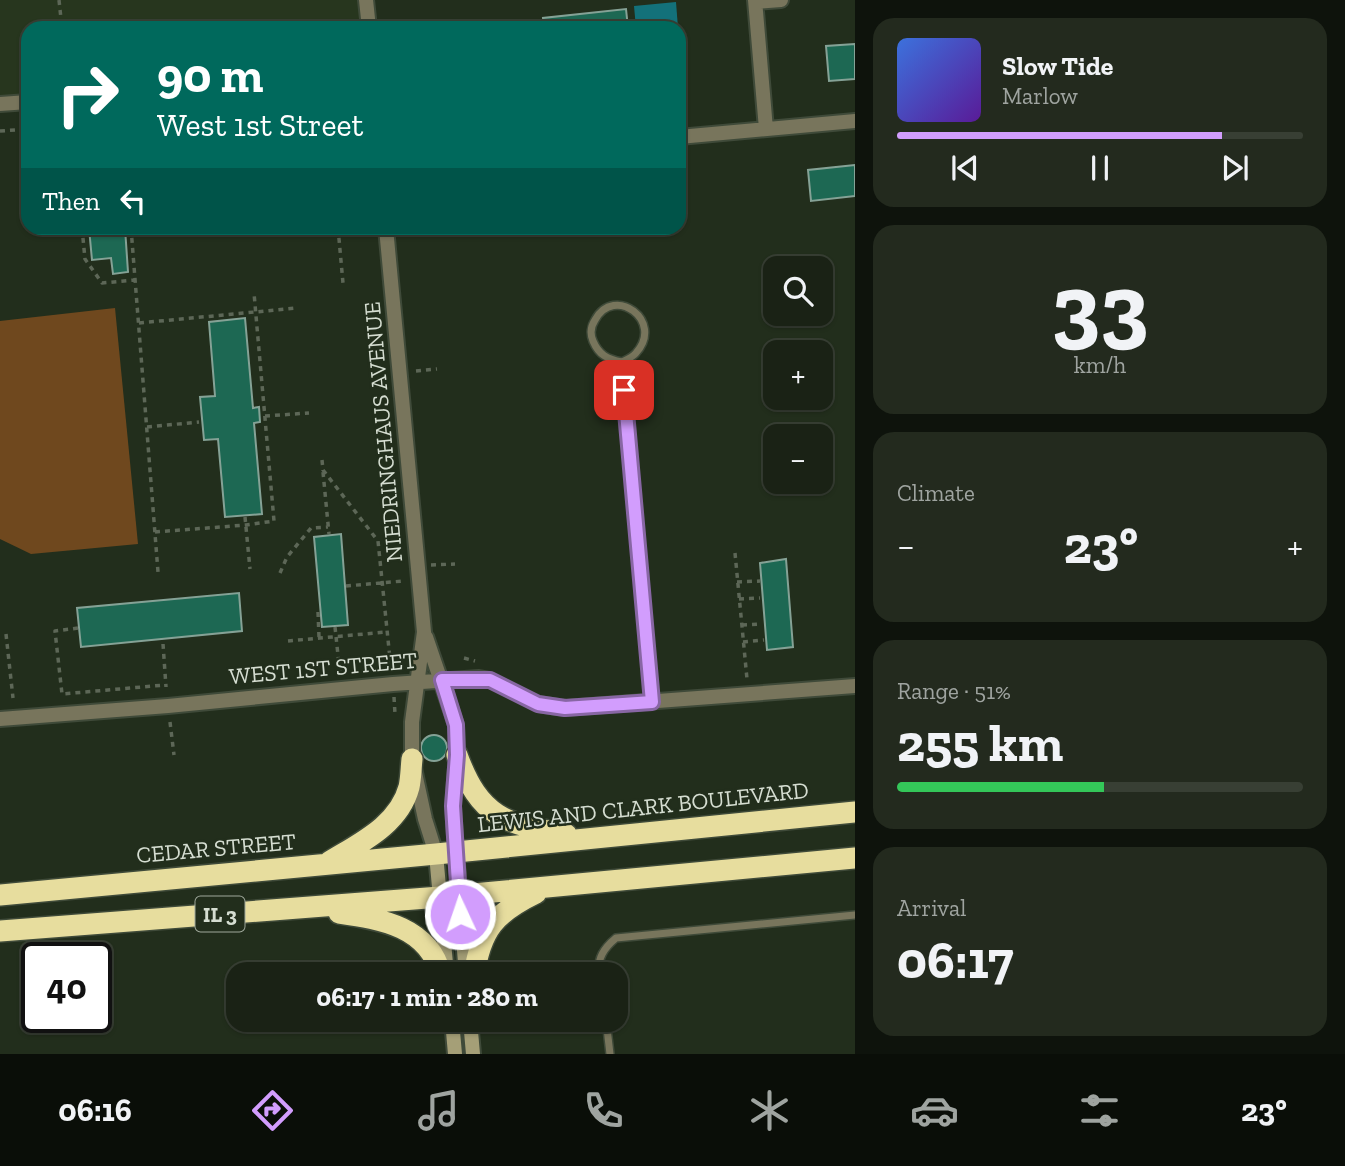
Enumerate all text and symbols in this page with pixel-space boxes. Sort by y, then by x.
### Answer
text: 90 m [157,46,264,105]
icon: right [42,49,133,140]
text: Slow Tide [1002,50,1113,82]
text: Marlow [1002,82,1078,110]
text: West 1st Street [157,106,363,144]
icon: previous [946,149,984,187]
icon: pause [1081,149,1119,187]
icon: next [1216,149,1254,187]
icon: left [114,182,152,220]
text: Then [42,185,100,217]
text: 33 [1051,251,1149,360]
map controls [763,256,833,494]
button: search [763,256,833,326]
street label: NIEDRINGHAUS AVENUE [358,301,408,563]
button: + [763,340,833,410]
text: km/h [1074,351,1126,379]
pin [594,360,654,420]
icon: arrive [605,371,643,409]
button: − [763,424,833,494]
text: Climate [897,479,975,507]
text: 23° [1064,514,1138,576]
text: − [897,523,915,569]
text: + [1287,523,1303,569]
street label: WEST 1ST STREET [228,646,418,690]
text: Range · 51% [897,677,1011,705]
text: 255 km [897,712,1063,774]
street label: LEWIS AND CLARK BOULEVARD [476,776,810,838]
street label: CEDAR STREET [135,827,297,869]
position arrow [423,877,497,951]
text: Arrival [897,894,966,922]
road number: IL 3 [196,897,244,932]
text: 06:17 [897,929,1013,991]
speed limit sign: 40 [21,942,112,1033]
text: 06:17 · 1 min · 280 m [316,981,538,1013]
icon: directions [248,1086,297,1135]
icon: music [414,1086,463,1135]
icon: phone [579,1086,628,1135]
icon: climate [745,1086,794,1135]
icon: car [910,1086,959,1135]
icon: filters [1075,1086,1124,1135]
text: 06:16 [58,1091,132,1129]
text: 23° [1241,1091,1287,1129]

